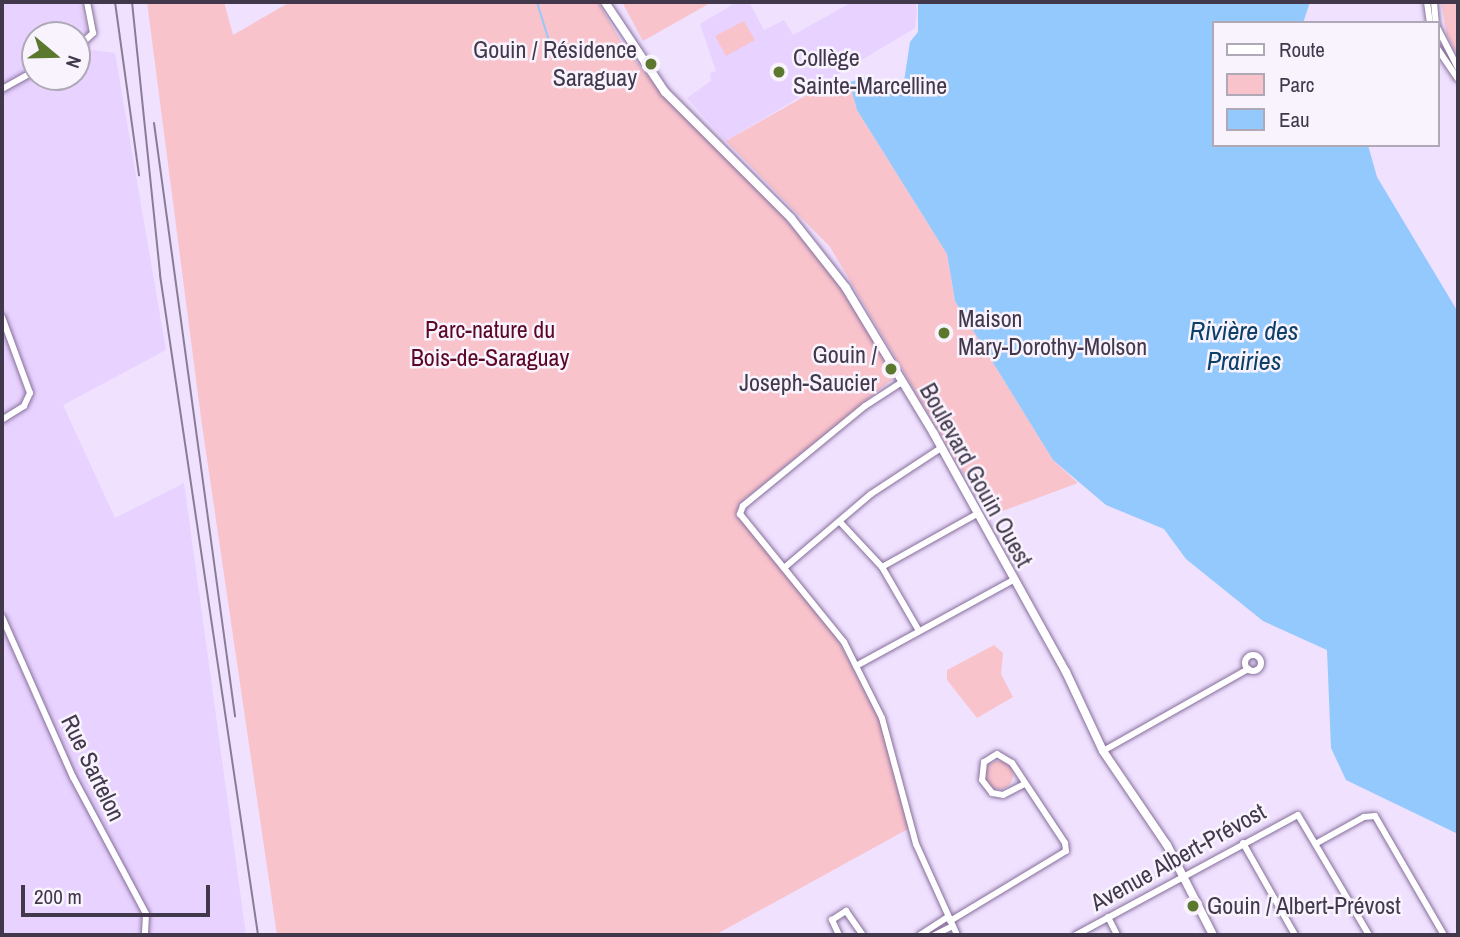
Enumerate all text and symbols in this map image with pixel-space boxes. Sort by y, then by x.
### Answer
north arrow [21,21,91,91]
legend [1212,21,1439,147]
text: Route [1279,35,1325,64]
place label: Gouin / Résidence Saraguay [473,36,637,92]
place label: Collège Sainte-Marcelline [793,44,947,100]
text: N [60,53,88,72]
marker: Gouin / Résidence Saraguay [643,56,659,72]
marker: Collège Sainte-Marcelline [771,64,787,80]
text: Parc [1279,70,1314,99]
text: Eau [1279,105,1310,134]
place label: Maison Mary-Dorothy-Molson [958,305,1147,361]
water label: Rivière des Prairies [1189,315,1299,376]
park label: Parc-nature du Bois-de-Saraguay [411,316,569,372]
marker: Maison Mary-Dorothy-Molson [936,325,952,341]
place label: Gouin / Joseph-Saucier [739,341,877,397]
marker: Gouin / Joseph-Saucier [883,361,899,377]
street label: Boulevard Gouin Ouest [914,378,1038,572]
street label: Rue Sartelon [55,710,131,826]
street label: Avenue Albert-Prévost [1085,797,1271,917]
scale bar [24,870,214,914]
text: 200 m [34,882,82,911]
place label: Gouin / Albert-Prévost [1207,892,1402,920]
marker: Gouin / Albert-Prévost [1185,898,1201,914]

